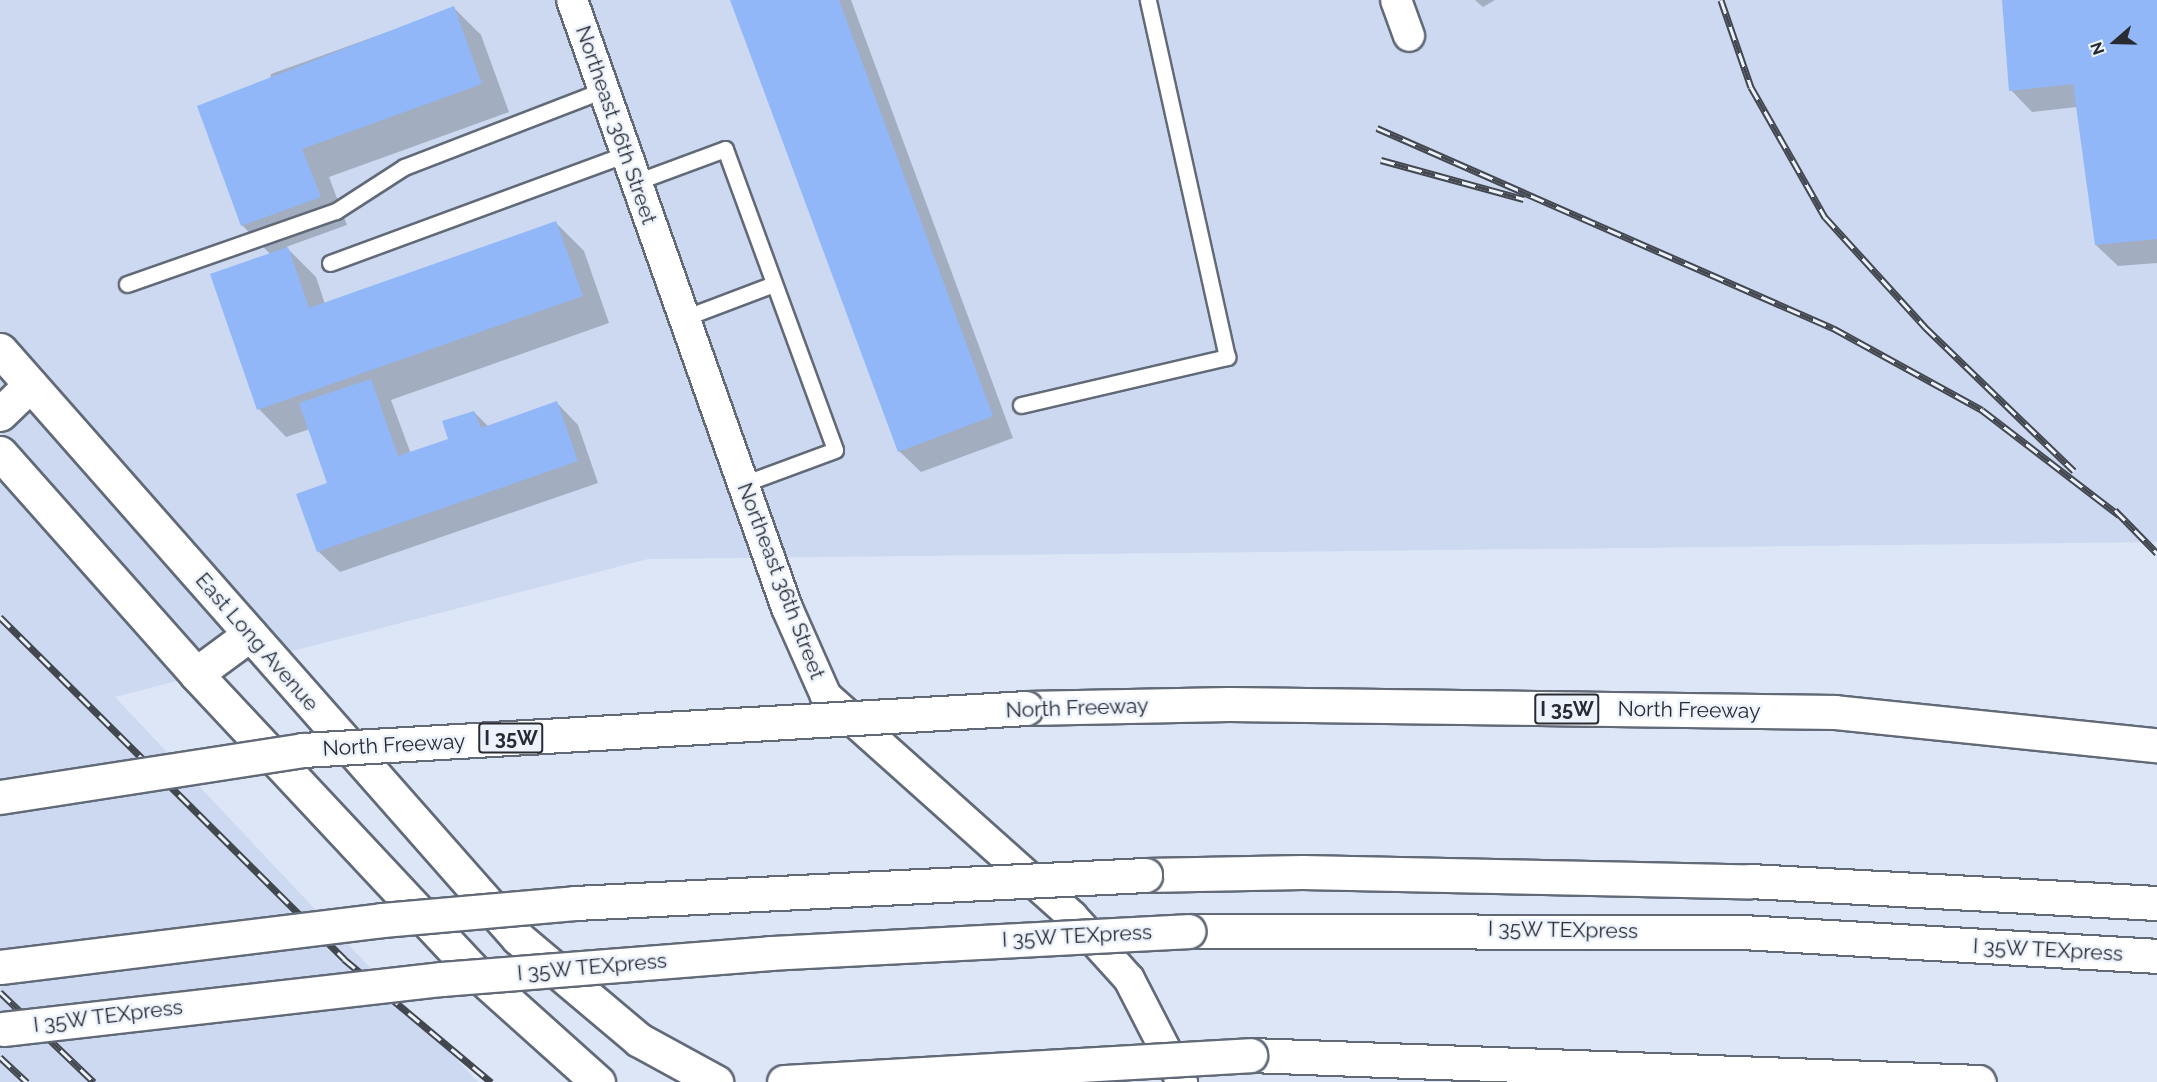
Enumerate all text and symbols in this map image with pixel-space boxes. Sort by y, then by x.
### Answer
north arrow [2085,12,2145,72]
street label: Northeast 36th Street [570,22,662,228]
text: N [2087,39,2109,57]
street label: Northeast 36th Street [732,479,830,683]
street label: East Long Avenue [190,568,324,716]
road number: I 35W [1534,692,1600,726]
street label: North Freeway [1005,693,1149,723]
street label: North Freeway [1617,696,1761,724]
road number: I 35W [478,721,544,755]
street label: North Freeway [322,729,466,761]
street label: I 35W TEXpress [1487,916,1639,944]
street label: I 35W TEXpress [1001,919,1153,953]
street label: I 35W TEXpress [1972,933,2124,967]
street label: I 35W TEXpress [515,948,669,986]
street label: I 35W TEXpress [31,994,185,1038]

